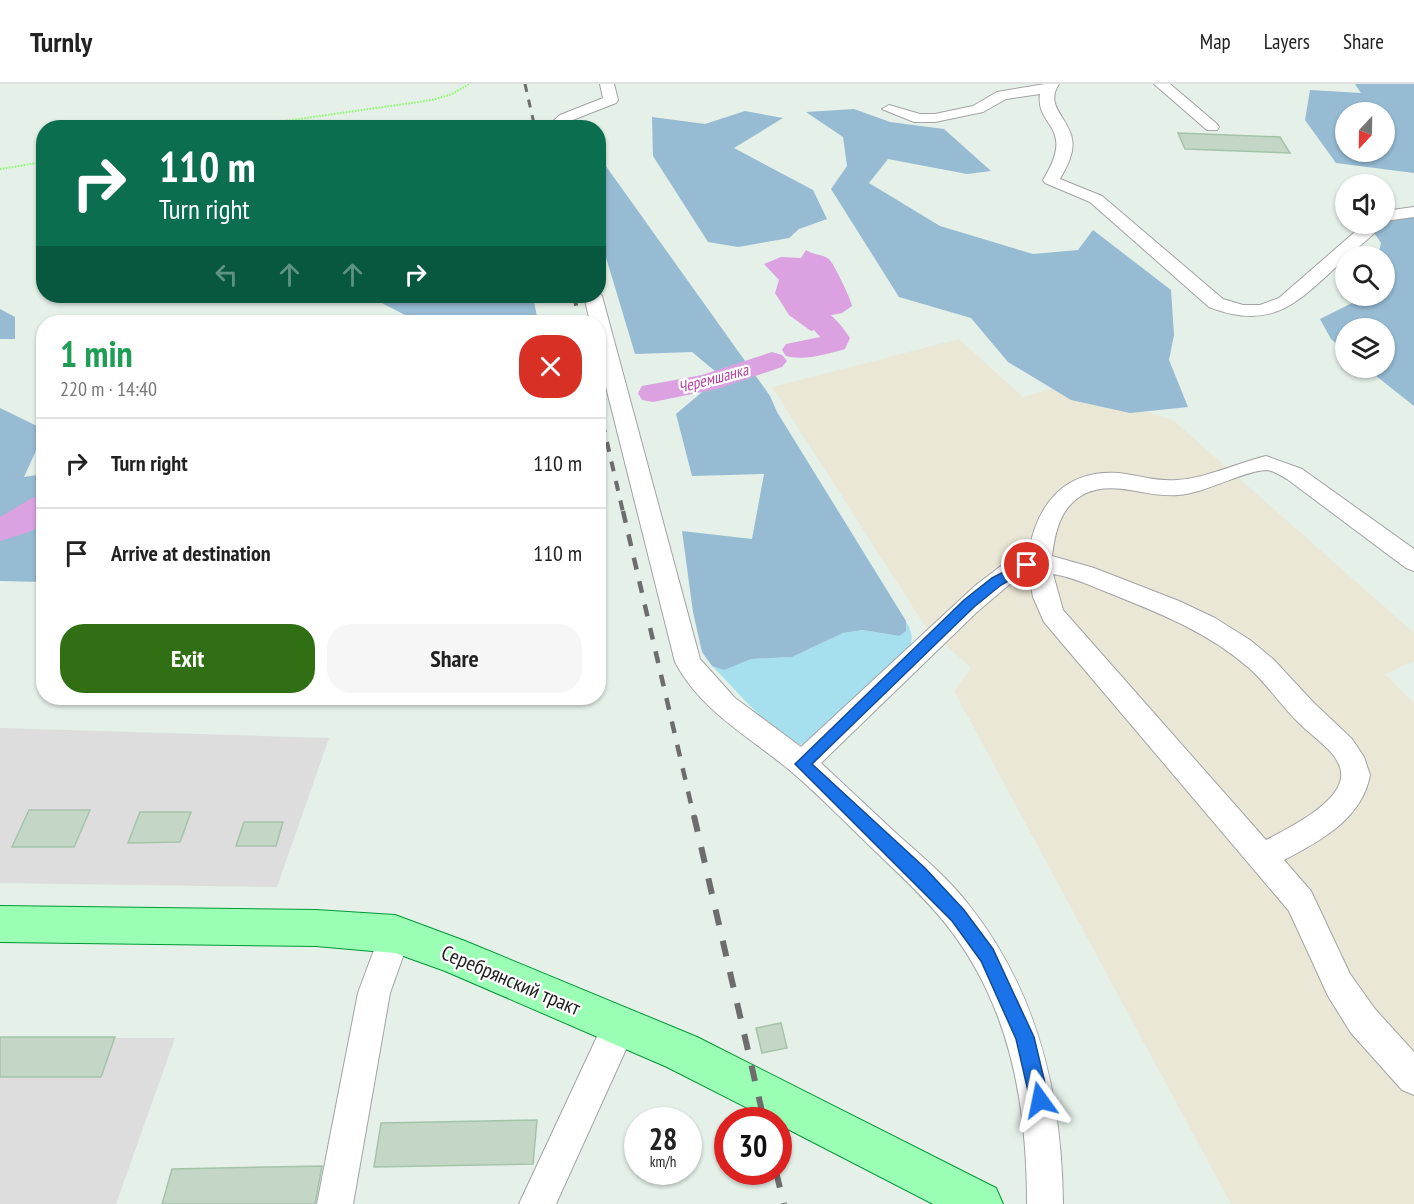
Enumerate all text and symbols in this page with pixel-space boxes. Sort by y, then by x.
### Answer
text: Turnly [30,23,92,60]
text: Map [1200,28,1231,55]
text: Layers [1264,28,1310,55]
text: Share [1343,28,1384,55]
north arrow [1335,102,1395,162]
map controls [1335,102,1395,378]
text: 110 m [159,139,256,194]
icon: right [60,144,138,222]
button: sound [1335,174,1395,234]
text: Turn right [159,192,250,226]
button: search [1335,246,1395,306]
icon: left [210,258,243,291]
icon: ahead [273,258,306,291]
icon: ahead [336,258,369,291]
icon: right [399,258,432,291]
button: layers [1335,318,1395,378]
text: 1 min [60,330,133,377]
button: close [519,335,582,398]
water label: Черемшанка [676,359,752,397]
text: 220 m · 14:40 [60,376,157,402]
icon: right [60,447,93,480]
text: Turn right [111,449,188,477]
text: 110 m [533,449,582,477]
icon: arrive [60,537,93,570]
text: Arrive at destination [111,539,271,567]
text: 110 m [533,539,582,567]
pin [1001,539,1052,590]
icon: arrive [1010,548,1043,581]
button: Exit [60,624,315,693]
button: Share [327,624,582,693]
street label: Серебрянский тракт [437,939,585,1022]
position arrow [1008,1068,1072,1132]
speed limit sign: 30 [714,1107,792,1185]
text: 28 [649,1119,677,1158]
text: km/h [650,1152,676,1171]

